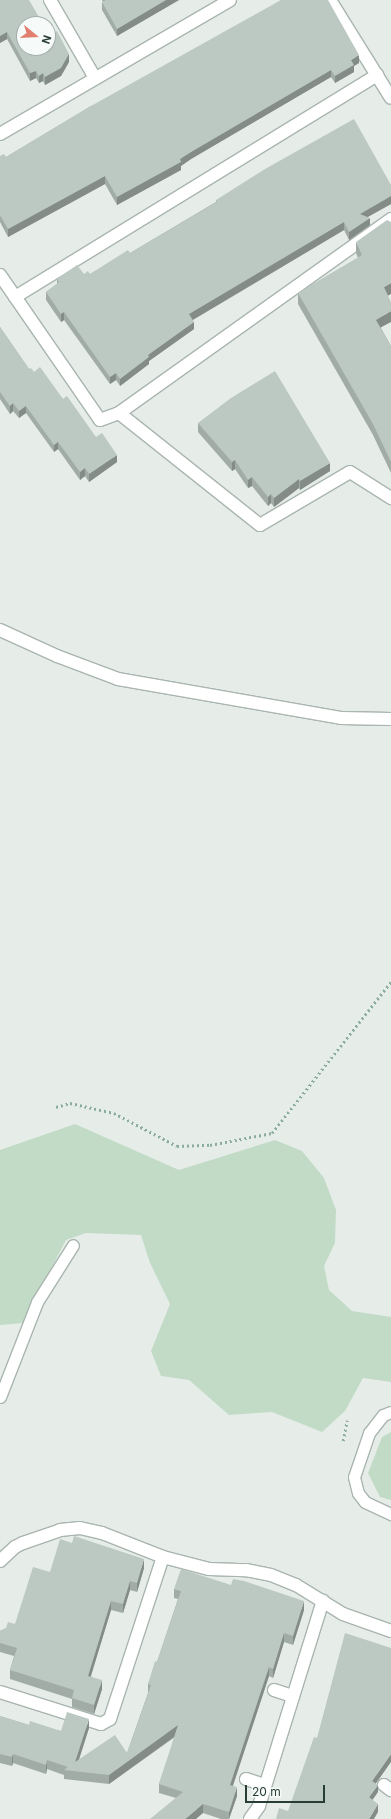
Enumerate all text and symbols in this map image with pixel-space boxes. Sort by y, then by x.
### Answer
north arrow [16,16,56,56]
text: N [39,33,54,46]
scale bar [247,1777,327,1803]
text: 20 m [252,1784,281,1799]

